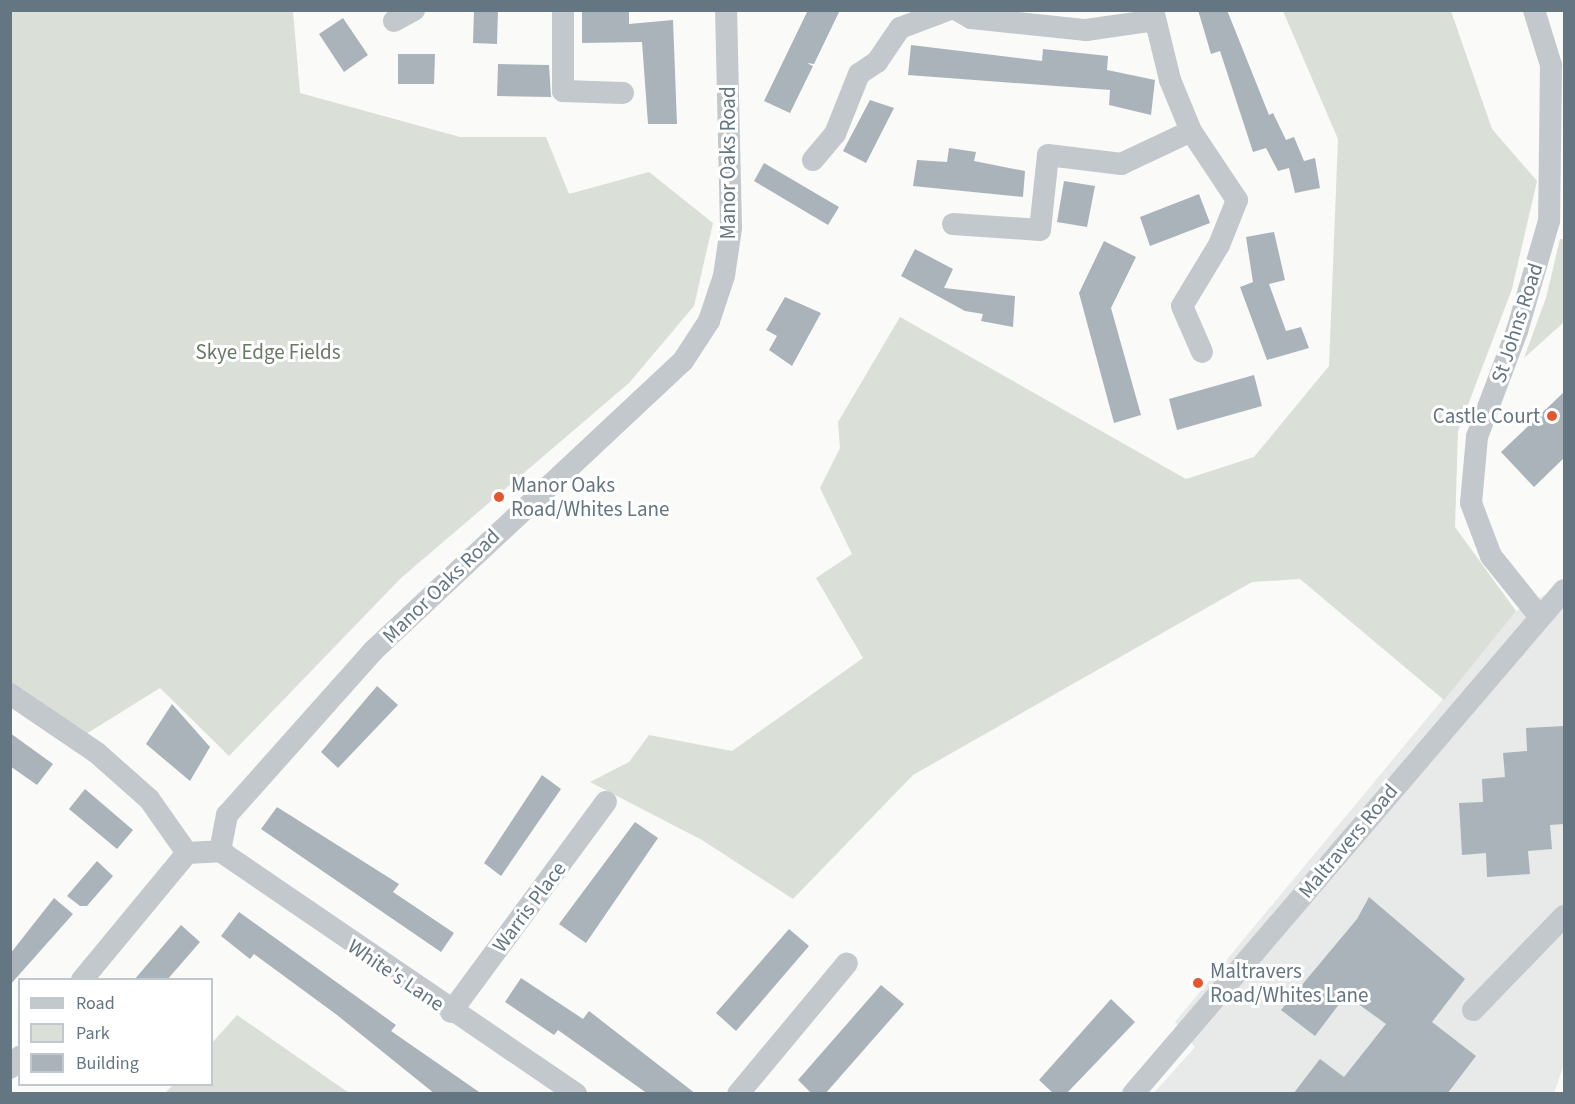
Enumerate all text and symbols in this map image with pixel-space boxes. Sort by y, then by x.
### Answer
street label: Manor Oaks Road [715,86,741,240]
street label: St Johns Road [1486,260,1548,386]
park label: Skye Edge Fields [195,339,341,365]
place label: Castle Court [1433,403,1540,429]
marker: Castle Court [1545,409,1559,423]
place label: Manor Oaks Road/Whites Lane [511,472,669,522]
marker: Manor Oaks Road/Whites Lane [492,490,506,504]
street label: Manor Oaks Road [377,524,505,648]
street label: Maltravers Road [1293,779,1403,903]
street label: Warris Place [487,857,571,957]
street label: White's Lane [343,934,449,1016]
place label: Maltravers Road/Whites Lane [1210,958,1368,1008]
marker: Maltravers Road/Whites Lane [1191,976,1205,990]
legend [18,978,213,1086]
text: Road [76,991,115,1016]
text: Park [76,1021,110,1046]
text: Building [76,1051,139,1076]

